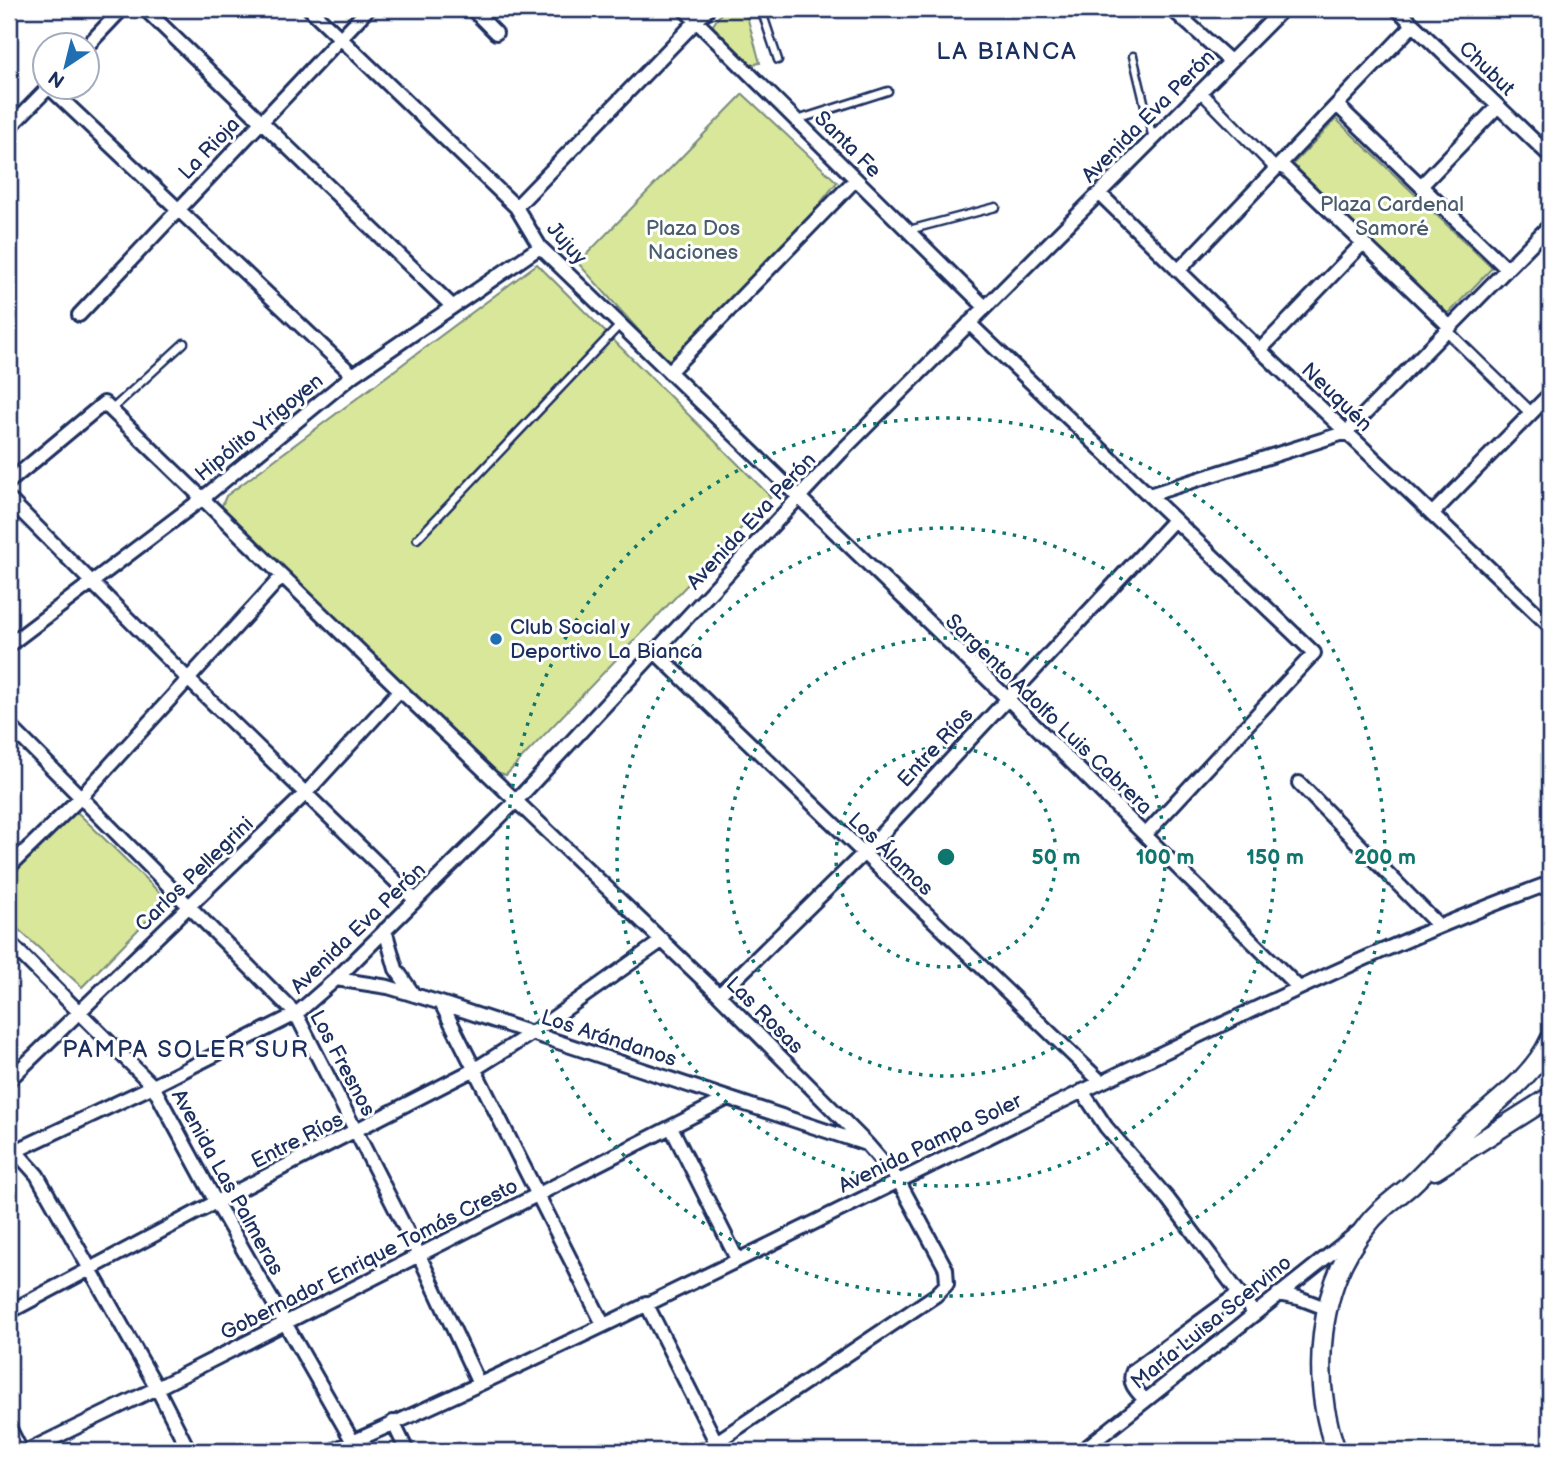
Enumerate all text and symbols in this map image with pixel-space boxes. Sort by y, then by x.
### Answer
north arrow [32,32,102,102]
street label: Chubut [1454,36,1520,101]
district label: LA BIANCA [936,37,1078,66]
street label: Avenida Eva Perón [1077,45,1220,188]
text: N [45,65,70,92]
street label: Santa Fe [809,106,886,183]
street label: La Rioja [174,112,245,185]
park label: Plaza Cardenal Samoré [1320,192,1464,241]
park label: Plaza Dos Naciones [646,216,740,265]
street label: Jujuy [541,217,592,270]
street label: Neuquén [1296,358,1377,437]
street label: Hipólito Yrigoyen [190,368,328,487]
street label: Avenida Eva Perón [682,448,821,595]
street label: Sargento Adolfo Luis Cabrera [940,609,1157,820]
place label: Club Social y Deportivo La Bianca [510,615,703,664]
marker: Club Social y Deportivo La Bianca [488,631,504,647]
street label: Entre Ríos [892,702,978,792]
street label: Los Álamos [843,808,938,901]
street label: Carlos Pellegrini [130,812,259,937]
centre of rings [934,845,958,869]
text: 50 m [1032,845,1080,870]
text: 100 m [1136,845,1194,870]
text: 150 m [1246,845,1304,870]
text: 200 m [1354,845,1416,870]
street label: Avenida Eva Perón [286,858,431,999]
street label: Las Rosas [721,972,808,1059]
street label: Los Arándanos [538,1005,680,1072]
street label: Los Fresnos [304,1006,381,1120]
district label: PAMPA SOLER SUR [62,1035,310,1064]
street label: Avenida Las Palmeras [166,1085,289,1279]
street label: Avenida Pampa Soler [834,1088,1026,1199]
street label: Entre Ríos [247,1107,347,1174]
street label: Gobernador Enrique Tomás Cresto [216,1173,522,1346]
street label: María Luisa Scervino [1126,1250,1297,1395]

